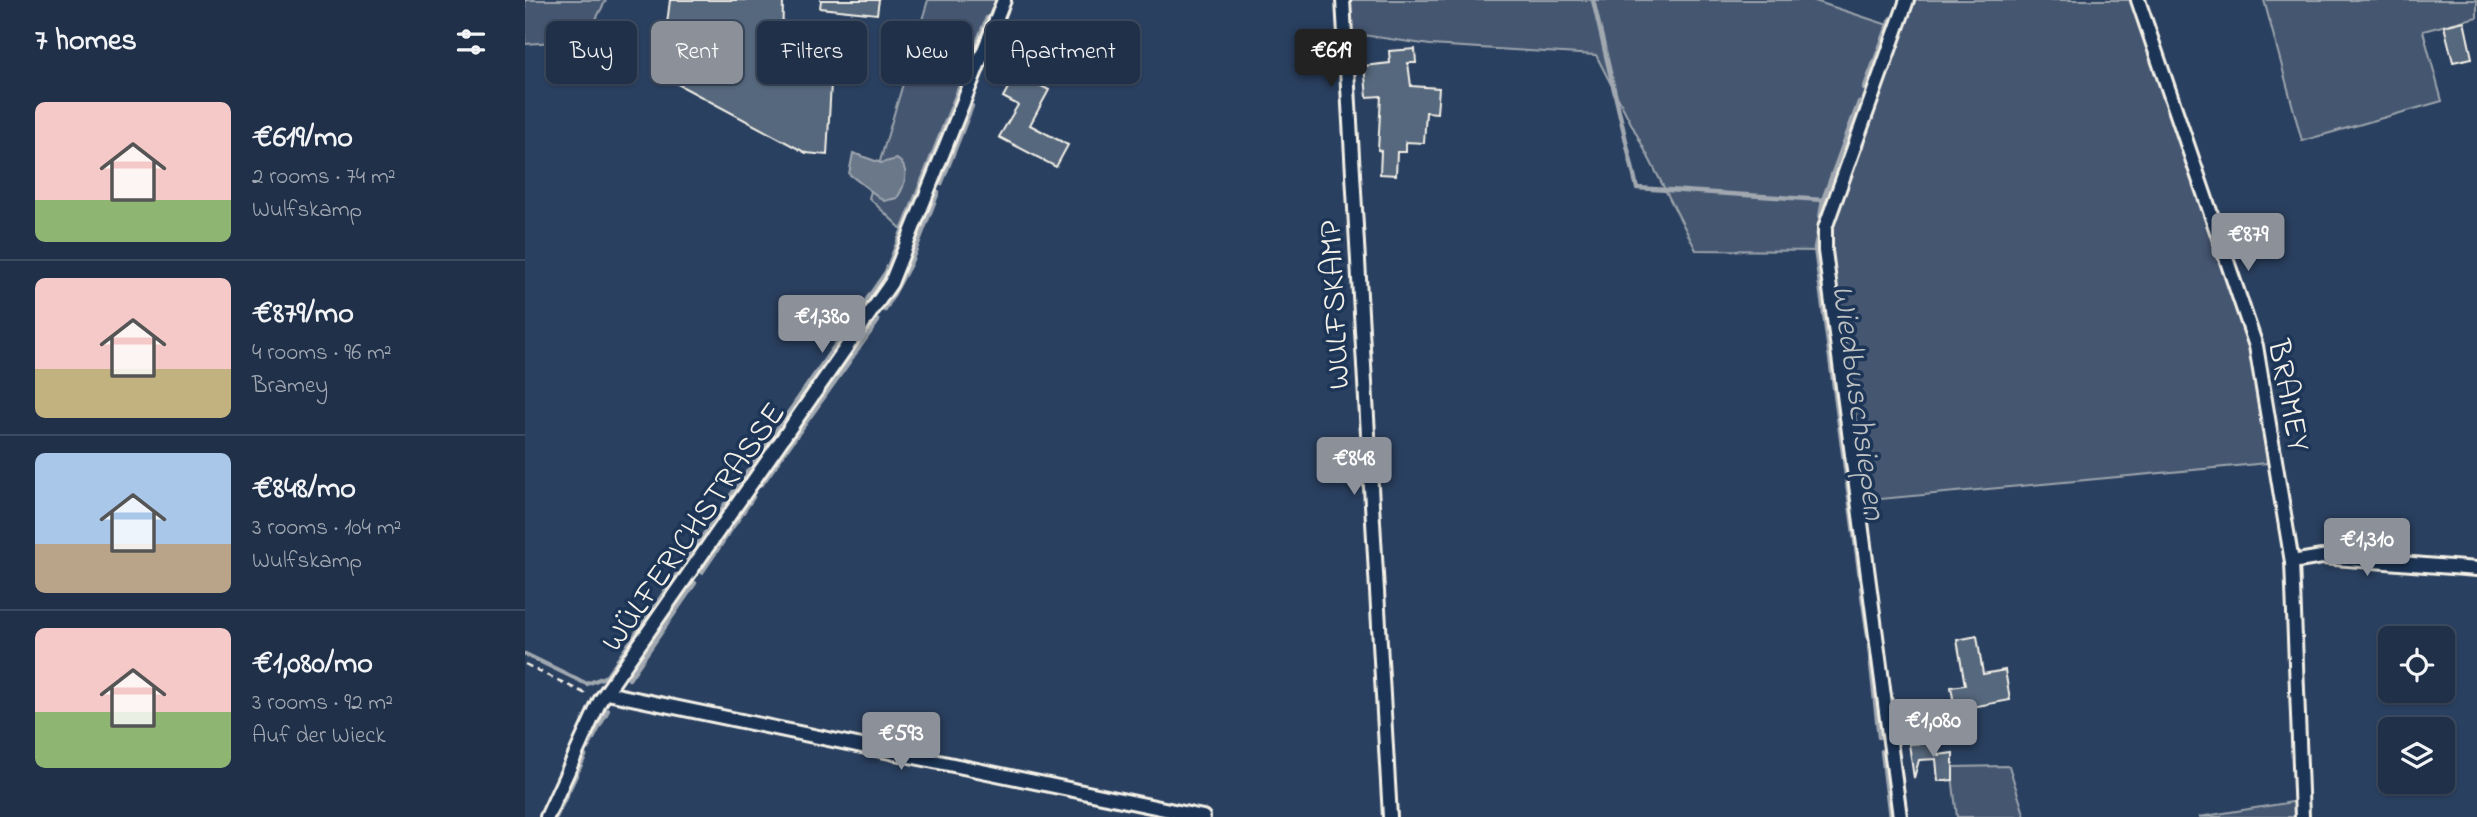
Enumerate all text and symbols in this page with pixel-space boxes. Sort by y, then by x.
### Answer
text: 7 homes [35,20,137,64]
chip: Buy [546,21,637,84]
chip: Rent [651,21,743,84]
chip: Filters [757,21,867,84]
chip: New [881,21,972,84]
chip: Apartment [986,21,1140,84]
icon: filters [452,23,490,61]
pin: €619 [1290,29,1372,89]
text: €619 [1311,35,1351,68]
text: €619/mo [252,117,353,161]
icon: home [91,130,175,214]
text: 2 rooms · 74 m² [252,161,396,194]
text: Wulfskamp [252,194,362,227]
pin: €879 [2207,214,2289,273]
street label: WULFSKAMP [1309,219,1364,391]
text: €879 [2227,219,2269,252]
water label: Wiedbuschsiepen [1817,282,1897,525]
text: €879/mo [252,293,354,337]
pin: €1,380 [765,296,879,355]
text: €1,380 [794,301,850,334]
icon: home [91,306,175,390]
street label: BRAMEY [2253,335,2320,456]
text: 4 rooms · 96 m² [252,337,392,370]
text: Bramey [252,370,328,403]
street label: WÜLFERICHSTRASSE [591,394,799,662]
pin: €848 [1313,438,1395,497]
text: €848 [1333,443,1375,476]
text: €848/mo [252,468,356,512]
icon: home [91,481,175,565]
text: 3 rooms · 104 m² [252,512,401,545]
pin: €1,310 [2310,518,2424,578]
text: €1,310 [2340,524,2394,557]
text: Wulfskamp [252,545,362,578]
map controls [2378,626,2455,794]
button: locate [2378,626,2455,703]
text: €1,080/mo [252,643,373,687]
icon: home [91,656,175,740]
text: 3 rooms · 92 m² [252,687,393,720]
pin: €1,080 [1876,700,1990,759]
text: €1,080 [1905,705,1961,738]
pin: €593 [860,712,942,772]
button: layers [2378,717,2455,794]
text: €593 [878,718,924,751]
text: Auf der Wieck [252,720,386,753]

